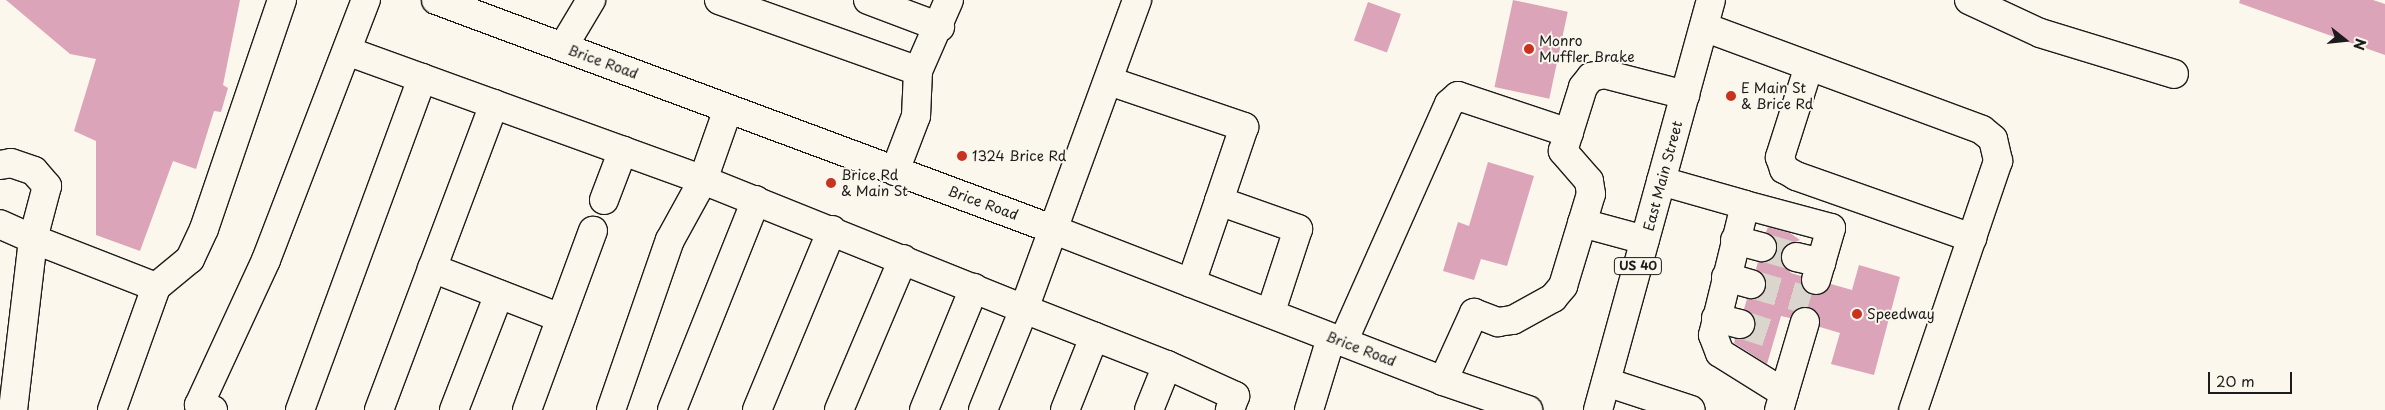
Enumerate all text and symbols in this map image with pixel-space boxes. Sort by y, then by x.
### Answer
north arrow [2320,15,2370,65]
place label: Monro Muffler Brake [1539,33,1636,65]
text: N [2348,36,2372,52]
street label: Brice Road [566,42,640,82]
marker: Monro Muffler Brake [1523,43,1535,55]
place label: E Main St & Brice Rd [1741,80,1814,112]
marker: E Main St & Brice Rd [1725,90,1737,102]
street label: East Main Street [1640,119,1686,233]
place label: 1324 Brice Rd [972,148,1067,164]
marker: 1324 Brice Rd [956,150,968,162]
place label: Brice Rd & Main St [841,167,909,200]
marker: Brice Rd & Main St [825,177,837,189]
street label: Brice Road [946,183,1020,223]
road number: US 40 [1614,256,1662,276]
place label: Speedway [1867,306,1935,322]
marker: Speedway [1851,308,1863,320]
street label: Brice Road [1324,328,1398,370]
scale bar [2210,362,2294,394]
text: 20 m [2216,369,2255,392]

